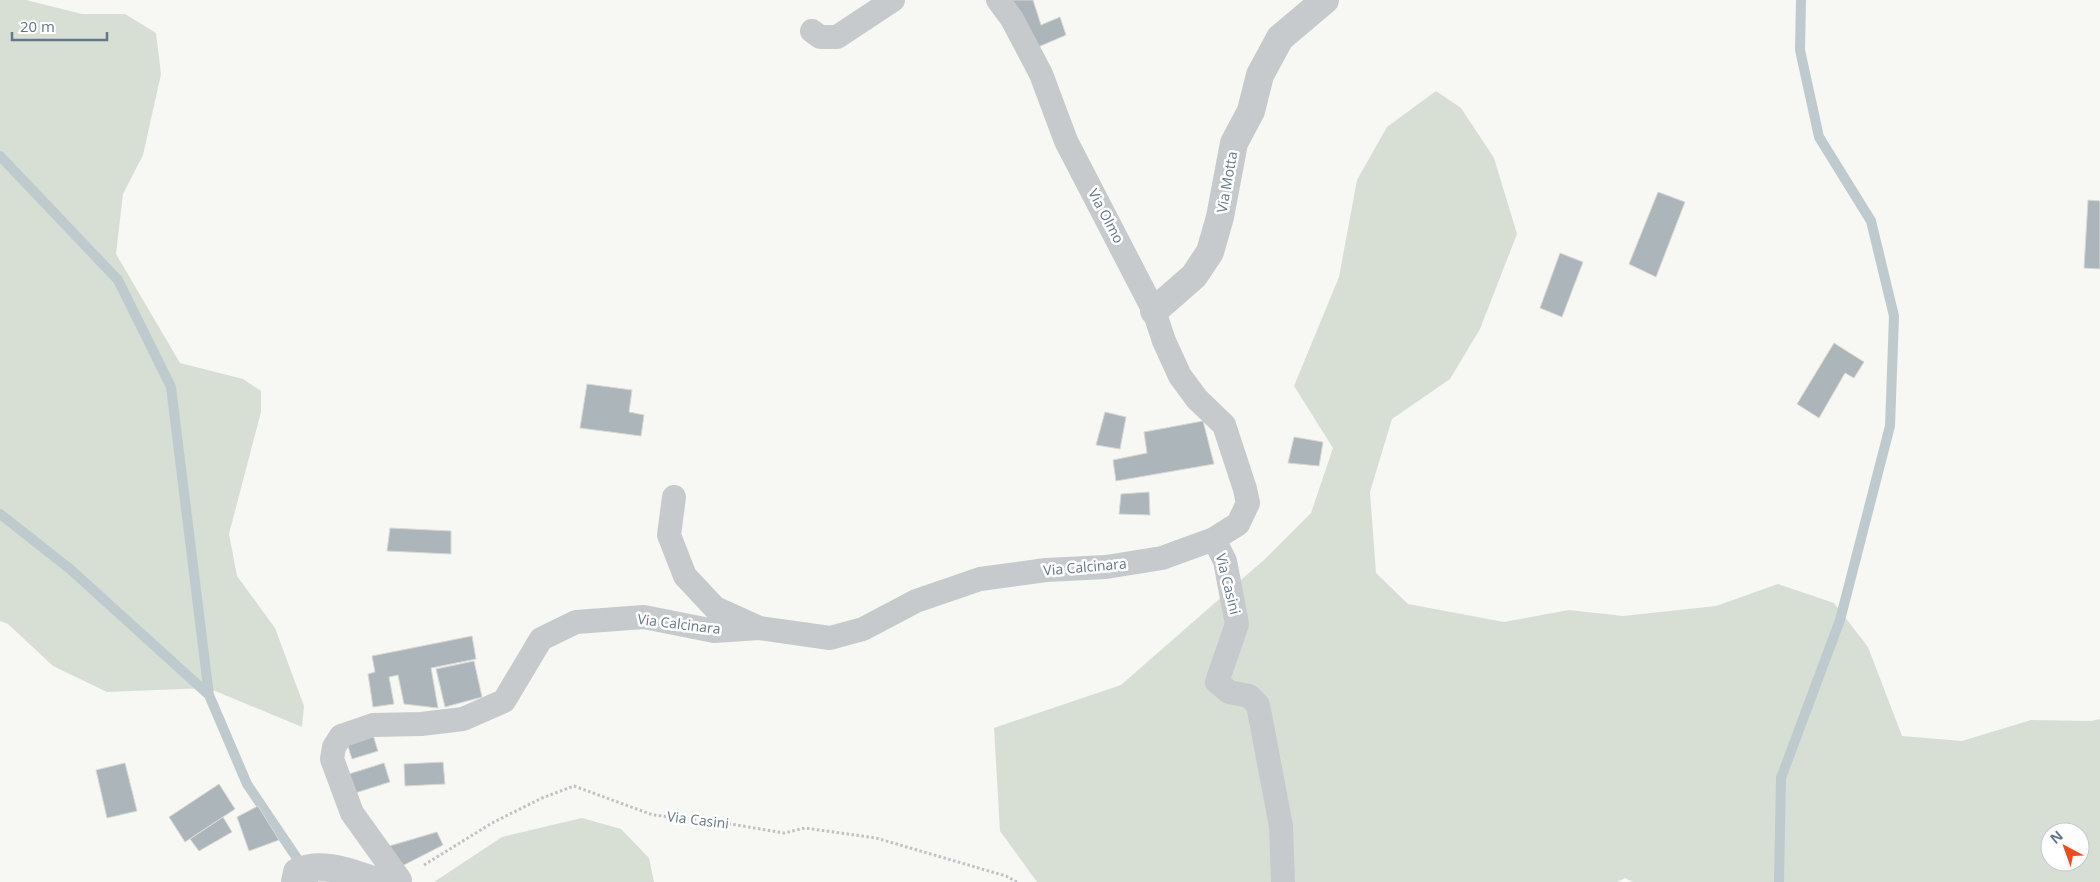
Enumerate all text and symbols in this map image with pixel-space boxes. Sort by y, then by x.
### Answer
scale bar [12,10,108,42]
text: 20 m [20,16,55,36]
street label: Via Motta [1212,150,1241,214]
street label: Via Olmo [1084,185,1129,246]
street label: Via Casini [1212,551,1245,616]
street label: Via Calcinara [1043,553,1127,580]
street label: Via Calcinara [636,609,722,638]
street label: Via Casini [666,806,730,833]
north arrow [2040,822,2090,872]
text: N [2046,826,2067,848]

